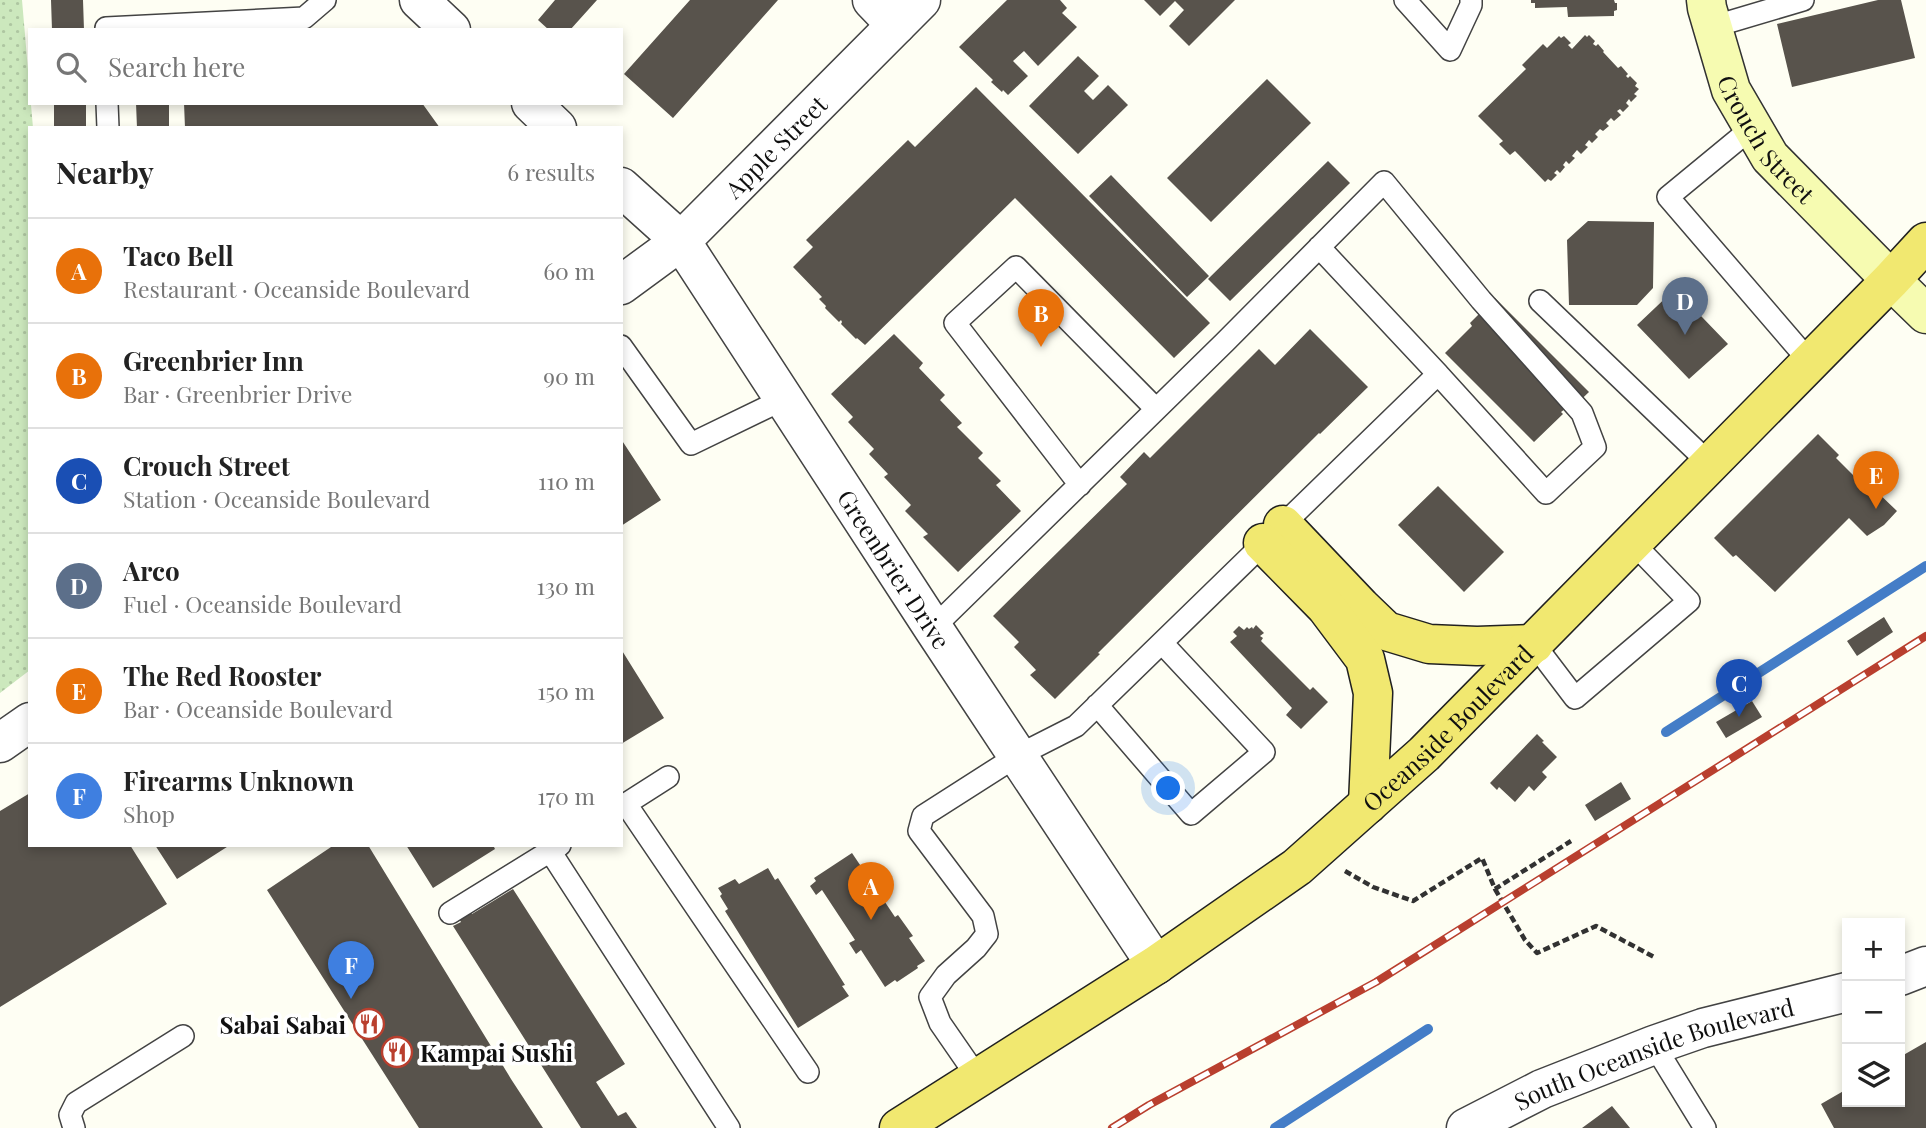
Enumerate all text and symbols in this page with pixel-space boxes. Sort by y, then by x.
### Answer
search box [28,28,623,105]
icon: search [52,48,90,86]
text: Search here [108,49,245,84]
street label: Crouch Street [1712,72,1822,210]
street label: Apple Street [717,88,834,205]
text: Nearby [56,152,154,192]
text: 6 results [507,156,595,187]
text: Taco Bell [123,238,234,273]
text: A [71,255,87,286]
text: 60 m [543,255,595,286]
text: Restaurant · Oceanside Boulevard [123,273,470,304]
pin: D [1662,277,1708,335]
pin: B [1018,289,1064,347]
text: Greenbrier Inn [123,343,304,378]
text: B [71,360,87,391]
text: 90 m [543,360,595,391]
text: Bar · Greenbrier Drive [123,378,352,409]
text: Crouch Street [123,448,290,483]
pin: E [1853,451,1899,509]
text: C [71,465,87,496]
text: 110 m [538,465,595,496]
text: Station · Oceanside Boulevard [123,483,430,514]
street label: Greenbrier Drive [831,483,958,655]
text: Arco [123,553,180,588]
text: D [70,570,88,601]
text: 130 m [537,570,595,601]
text: Fuel · Oceanside Boulevard [123,588,402,619]
street label: Oceanside Boulevard [1355,637,1539,818]
text: The Red Rooster [123,658,321,693]
pin: C [1716,659,1762,717]
text: E [72,675,86,706]
text: 150 m [537,675,595,706]
text: Bar · Oceanside Boulevard [123,693,393,724]
text: Firearms Unknown [123,763,354,798]
your location [1151,771,1185,805]
text: F [72,780,86,811]
text: 170 m [537,780,595,811]
text: Shop [123,798,175,829]
pin: A [848,862,894,920]
map controls [1842,918,1905,1107]
button: + [1842,918,1905,981]
pin: F [328,941,374,999]
button: − [1842,981,1905,1044]
street label: South Oceanside Boulevard [1508,990,1797,1117]
restaurant icon: Sabai Sabai [352,1007,386,1041]
place label: Sabai Sabai [219,1008,346,1040]
restaurant icon: Kampai Sushi [380,1035,414,1069]
place label: Kampai Sushi [420,1036,574,1068]
button: layers [1842,1044,1905,1107]

